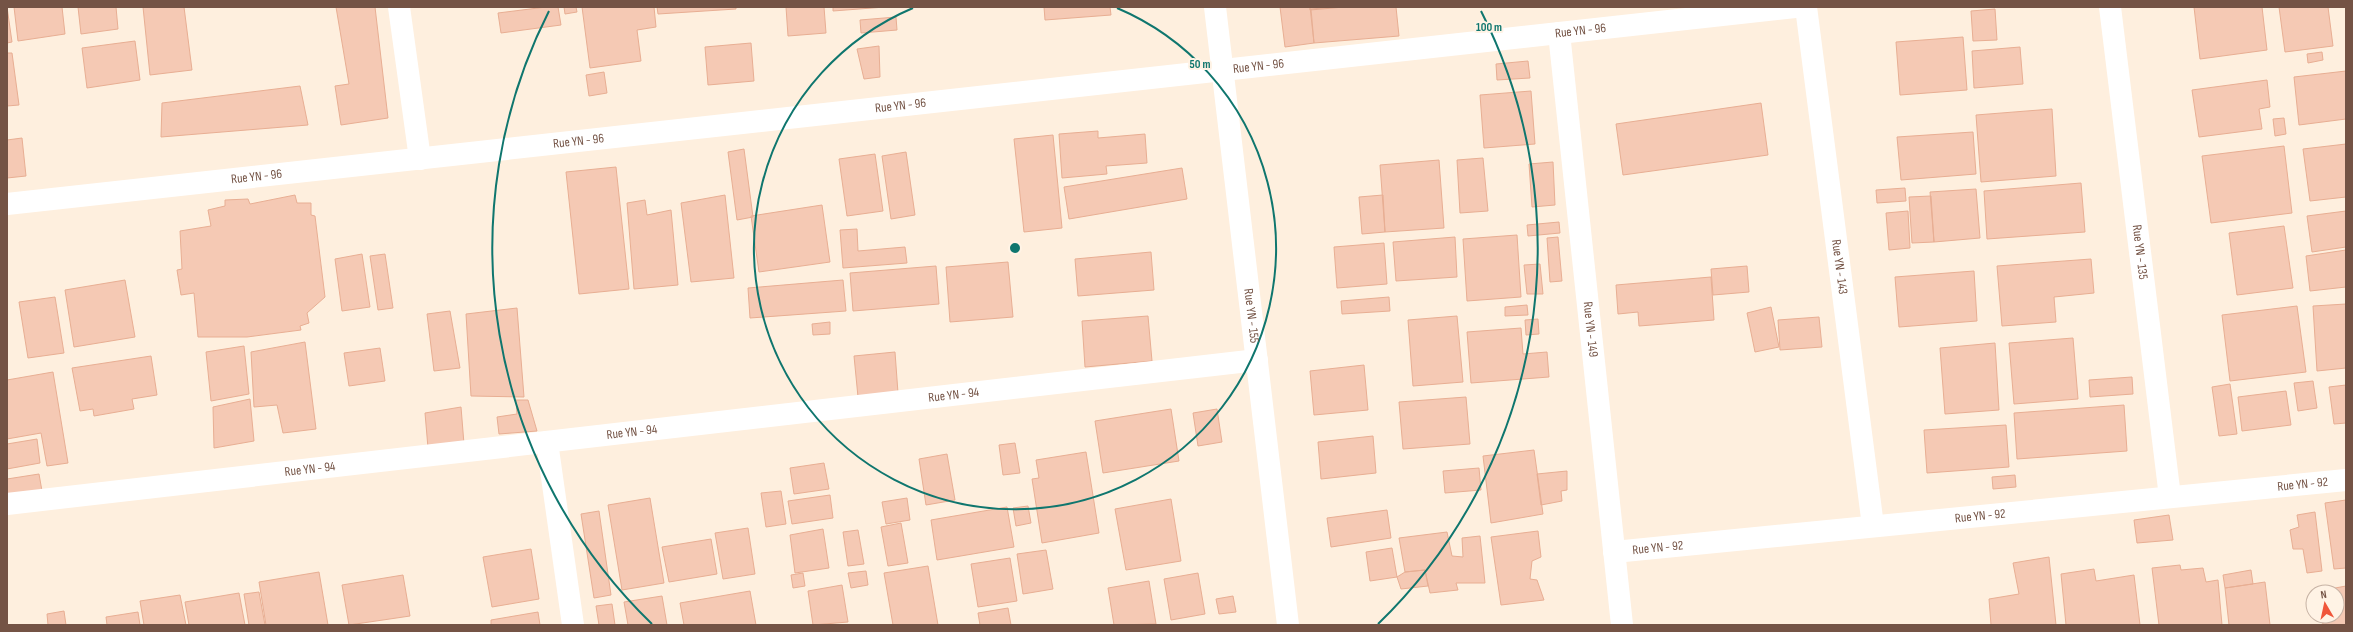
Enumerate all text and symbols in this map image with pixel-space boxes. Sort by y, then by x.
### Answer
text: 100 m [1476,20,1502,35]
street label: Rue YN - 96 [1554,20,1607,41]
street label: Rue YN - 96 [1232,55,1285,77]
text: 50 m [1190,57,1210,72]
street label: Rue YN - 96 [874,95,927,116]
street label: Rue YN - 96 [552,130,605,152]
street label: Rue YN - 96 [230,166,283,187]
street label: Rue YN - 135 [2129,224,2151,280]
street label: Rue YN - 143 [1828,238,1851,295]
centre of rings [1008,241,1022,255]
street label: Rue YN - 155 [1240,288,1263,344]
street label: Rue YN - 149 [1580,301,1601,358]
street label: Rue YN - 94 [927,384,981,406]
street label: Rue YN - 94 [606,421,659,443]
street label: Rue YN - 94 [284,458,337,480]
street label: Rue YN - 92 [2277,474,2329,495]
street label: Rue YN - 92 [1954,506,2006,526]
street label: Rue YN - 92 [1632,537,1684,558]
north arrow [2305,584,2345,624]
text: N [2320,588,2328,601]

